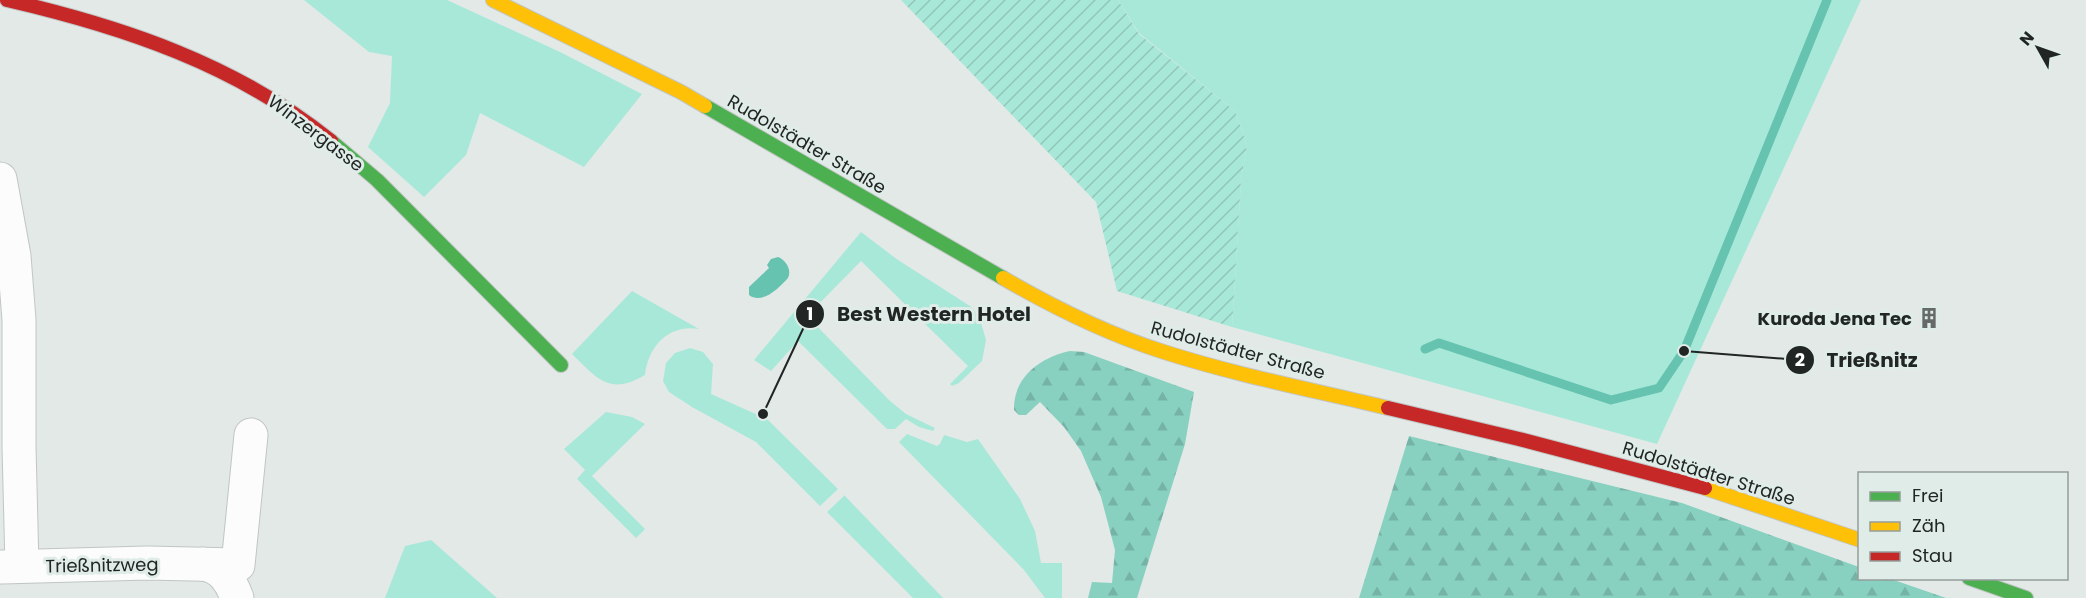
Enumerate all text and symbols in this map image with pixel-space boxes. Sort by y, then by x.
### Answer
north arrow [2008,18,2068,78]
text: N [2014,27,2040,51]
street label: Rudolstädter Straße [723,88,891,200]
street label: Winzergasse [263,89,369,177]
callout: Best Western Hotel [795,295,1043,333]
text: Best Western Hotel [837,300,1031,328]
text: 1 [807,301,813,326]
place label: Kuroda Jena Tec [1758,306,1912,331]
building icon: Kuroda Jena Tec [1917,306,1941,330]
street label: Rudolstädter Straße [1148,315,1328,385]
callout: Trießnitz [1785,341,1930,379]
text: Trießnitz [1826,346,1918,374]
text: 2 [1795,347,1805,372]
street label: Rudolstädter Straße [1620,435,1798,511]
legend [1858,472,2068,580]
text: Frei [1912,483,1943,508]
text: Zäh [1912,513,1945,538]
text: Stau [1912,543,1953,568]
street label: Trießnitzweg [45,552,159,578]

